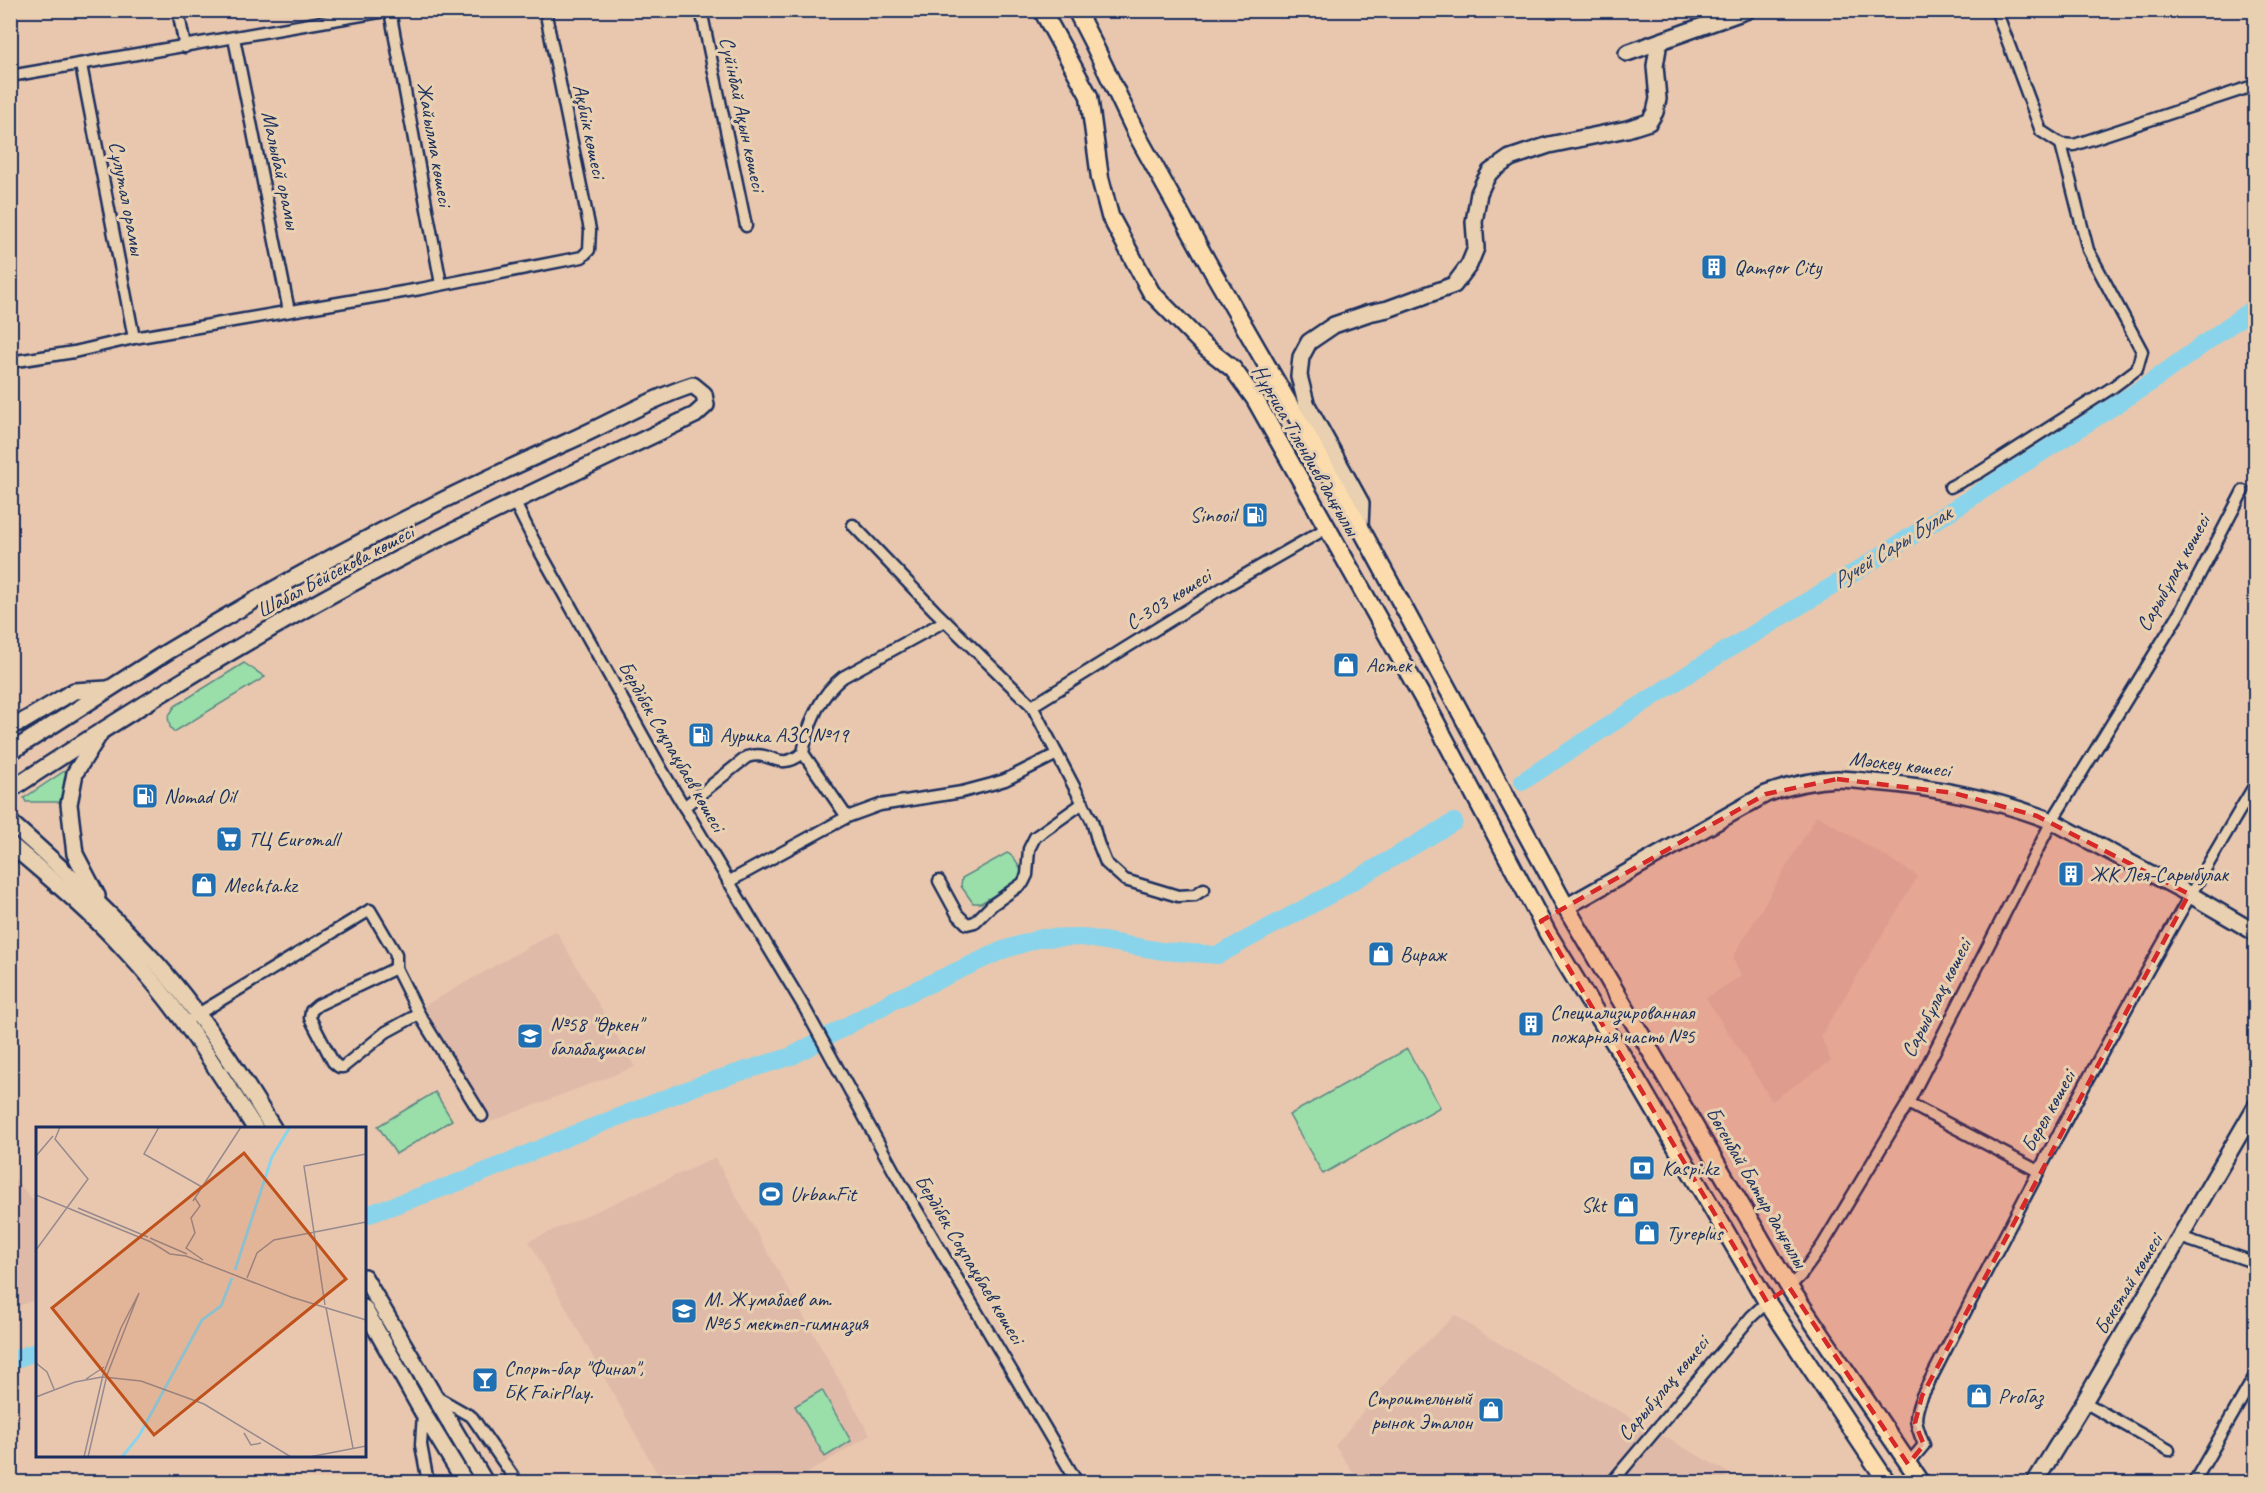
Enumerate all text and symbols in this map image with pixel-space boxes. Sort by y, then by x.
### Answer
street label: Сүйінбай Ақын көшесі [714,34,773,197]
street label: Жайылма көшесі [411,80,459,211]
street label: Ақбиік көшесі [567,82,613,183]
street label: Малыбай орамы [256,109,307,233]
street label: Сұлутал орамы [103,139,151,259]
building icon: Qamqor City [1699,252,1729,282]
place label: Qamqor City [1734,254,1823,280]
street label: Нұрғиса Тілендиев даңғылы [1246,360,1367,542]
water label: Ручей Сары Булак [1827,497,1960,595]
fuel station icon: Sinooil [1240,500,1270,530]
place label: Sinooil [1190,502,1239,528]
street label: Сарыбұлақ көшесі [2130,508,2217,636]
street label: Шабал Бейсекова көшесі [252,517,421,623]
street label: С-303 көшесі [1120,561,1218,635]
shop icon: Астек [1331,650,1361,680]
place label: Астек [1366,652,1413,678]
street label: Бердібек Соқпақбаев көшесі [613,656,733,839]
fuel station icon: Аурика АЗС №19 [686,720,716,750]
place label: Аурика АЗС №19 [720,722,850,748]
street label: Мәскеу көшесі [1848,745,1955,783]
fuel station icon: Nomad Oil [130,781,160,811]
place label: Nomad Oil [164,783,239,809]
supermarket icon: ТЦ Euromall [214,824,244,854]
place label: ТЦ Euromall [248,826,342,852]
building icon: ЖК Лея-Сарыбулак [2056,859,2086,889]
place label: ЖК Лея-Сарыбулак [2090,861,2229,887]
shop icon: Mechta.kz [189,870,219,900]
place label: Mechta.kz [224,872,299,898]
street label: Сарыбұлақ көшесі [1895,932,1978,1061]
shop icon: Вираж [1366,939,1396,969]
place label: Вираж [1400,941,1448,967]
place label: Специализированная пожарная часть №5 [1550,999,1696,1049]
building icon: Специализированная пожарная часть №5 [1516,1009,1546,1039]
place label: №58 "Өркен" балабақшасы [550,1011,647,1061]
school or university icon: №58 "Өркен" балабақшасы [515,1021,545,1051]
street label: Берел көшесі [2015,1063,2082,1156]
street label: Бөгенбай Батыр даңғылы [1700,1102,1815,1274]
inset map [36,1127,366,1457]
bank icon: Kaspi.kz [1627,1153,1657,1183]
place label: Kaspi.kz [1662,1155,1721,1181]
street label: Бердібек Соқпақбаев көшесі [909,1170,1032,1351]
sports icon: UrbanFit [756,1179,786,1209]
place label: UrbanFit [790,1181,858,1207]
shop icon: Skt [1611,1190,1641,1220]
place label: Skt [1581,1192,1608,1218]
shop icon: Tyreplus [1632,1218,1662,1248]
place label: Tyreplus [1666,1220,1724,1246]
street label: Бекетай көшесі [2088,1226,2170,1339]
place label: М. Жұмабаев ат. №65 мектеп-гимназия [704,1286,870,1337]
school or university icon: М. Жұмабаев ат. №65 мектеп-гимназия [669,1296,699,1326]
street label: Сарыбұлақ көшесі [1612,1328,1716,1446]
place label: Спорт-бар "Финал", БК FairPlay. [504,1355,644,1405]
bar icon: Спорт-бар "Финал", БК FairPlay. [470,1365,500,1395]
shop icon: ProГаз [1964,1381,1994,1411]
place label: ProГаз [1998,1383,2045,1410]
place label: Строительный рынок Эталон [1367,1385,1474,1435]
shop icon: Строительный рынок Эталон [1476,1395,1506,1425]

